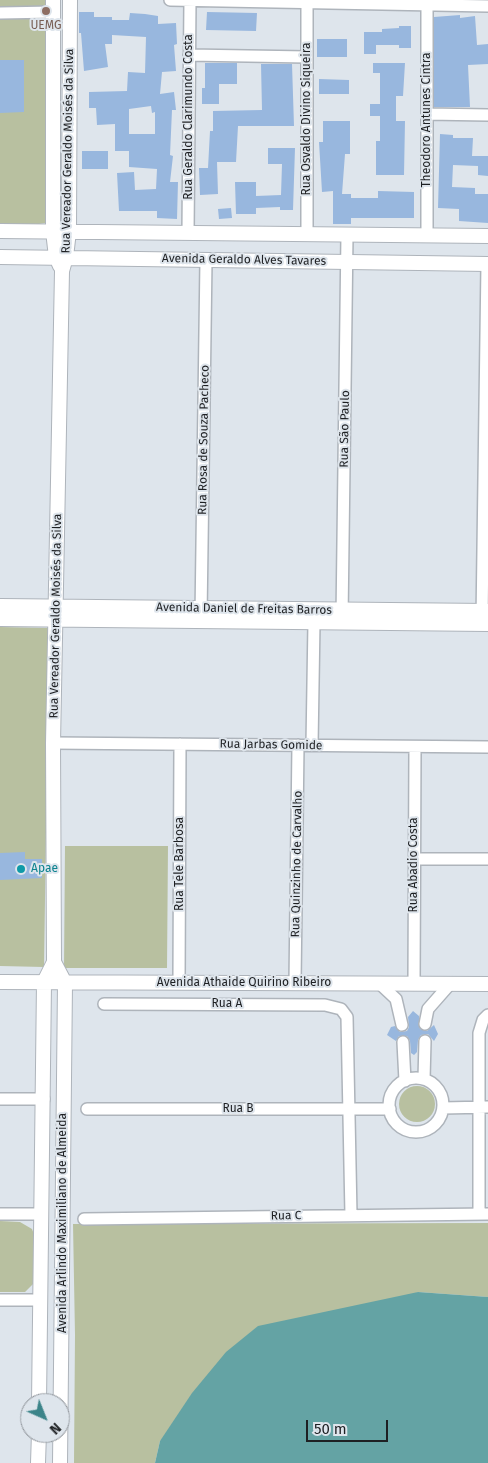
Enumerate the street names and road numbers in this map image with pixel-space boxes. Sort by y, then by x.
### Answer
street label: Rua Geraldo Clarimundo Costa [182,34,196,200]
street label: Rua Osvaldo Divino Siqueira [300,43,314,195]
street label: Rua Vereador Geraldo Moisés da Silva [59,49,77,253]
street label: Theodoro Antunes Cintra [420,52,434,188]
street label: Avenida Geraldo Alves Tavares [162,251,326,269]
street label: Rua Rosa de Souza Pacheco [195,365,213,515]
street label: Rua São Paulo [337,390,353,468]
street label: Rua Vereador Geraldo Moisés da Silva [47,514,65,718]
street label: Avenida Daniel de Freitas Barros [156,600,332,618]
street label: Rua Jarbas Gomide [219,737,323,753]
street label: Rua Quinzinho de Carvalho [289,790,305,938]
street label: Rua Tele Barbosa [173,817,187,911]
street label: Rua Abadio Costa [407,818,421,912]
street label: Avenida Athaide Quirino Ribeiro [157,976,331,990]
street label: Rua A [212,997,242,1011]
street label: Rua B [222,1102,254,1116]
street label: Avenida Arlindo Maximiliano de Almeida [56,1113,70,1333]
street label: Rua C [271,1209,301,1223]

